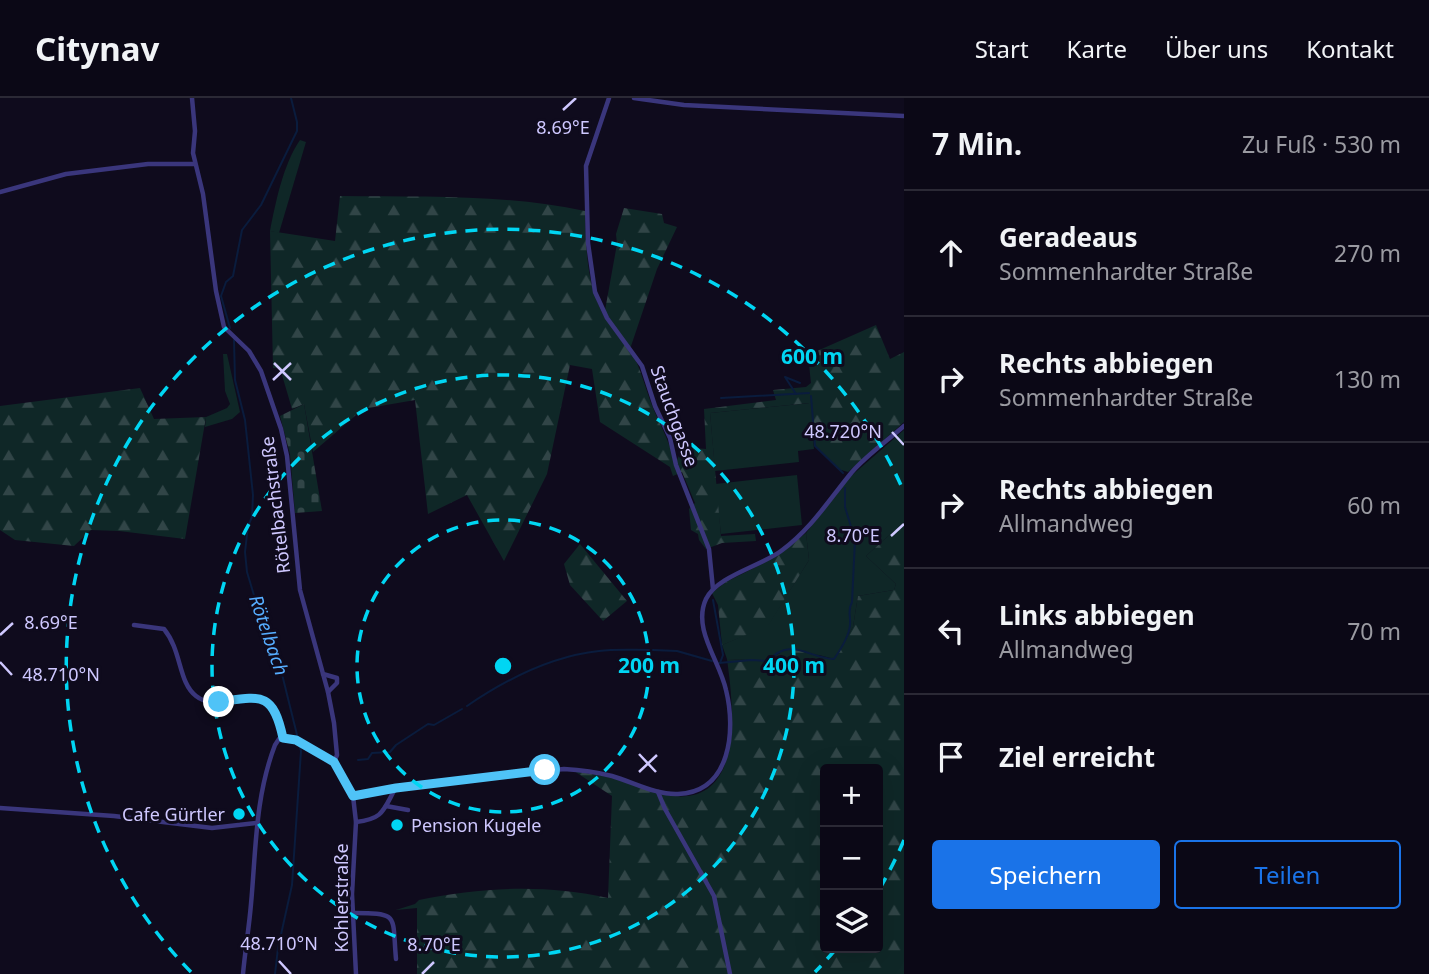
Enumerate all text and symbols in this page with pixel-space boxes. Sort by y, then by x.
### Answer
text: Citynav [35,26,159,71]
text: Start [975,32,1029,65]
text: Karte [1067,32,1127,65]
text: Über uns [1165,32,1268,65]
text: Kontakt [1306,32,1394,65]
text: 8.69°E [536,115,590,139]
text: 7 Min. [932,123,1022,164]
text: Zu Fuß · 530 m [1242,128,1401,160]
text: Geradeaus [999,219,1138,255]
icon: ahead [932,234,970,272]
text: 270 m [1334,237,1401,269]
text: Sommenhardter Straße [999,255,1253,287]
text: 600 m [781,342,843,370]
text: Rechts abbiegen [999,345,1214,381]
icon: right [932,360,970,398]
street label: Stauchgasse [646,362,704,470]
text: 130 m [1334,363,1401,395]
text: Sommenhardter Straße [999,381,1253,413]
text: 48.720°N [804,419,882,443]
street label: Rötelbachstraße [255,435,295,575]
text: Rechts abbiegen [999,471,1214,507]
icon: right [932,486,970,524]
text: 60 m [1347,489,1401,521]
text: Allmandweg [999,507,1134,539]
text: 8.70°E [826,523,880,547]
water label: Rötelbach [243,591,295,679]
text: Links abbiegen [999,597,1195,633]
text: 8.69°E [24,610,78,634]
icon: left [932,612,970,650]
text: 70 m [1347,615,1401,647]
text: Allmandweg [999,633,1134,665]
text: 200 m [618,651,680,679]
text: 400 m [763,651,825,679]
centre of rings [491,654,515,678]
text: 48.710°N [22,662,100,686]
route end [203,686,234,717]
icon: arrive [932,738,970,776]
text: Ziel erreicht [999,739,1155,775]
route start [529,754,560,785]
map controls [820,764,883,953]
button: + [820,764,883,827]
place label: Cafe Gürtler [122,802,226,826]
marker: Cafe Gürtler [231,806,247,822]
place label: Pension Kugele [411,813,541,837]
marker: Pension Kugele [389,817,405,833]
button: − [820,827,883,890]
button: Speichern [932,840,1160,909]
button: Teilen [1174,840,1401,909]
street label: Kohlerstraße [329,843,353,953]
button: layers [820,890,883,953]
text: 48.710°N [240,931,318,955]
text: 8.70°E [407,932,461,956]

